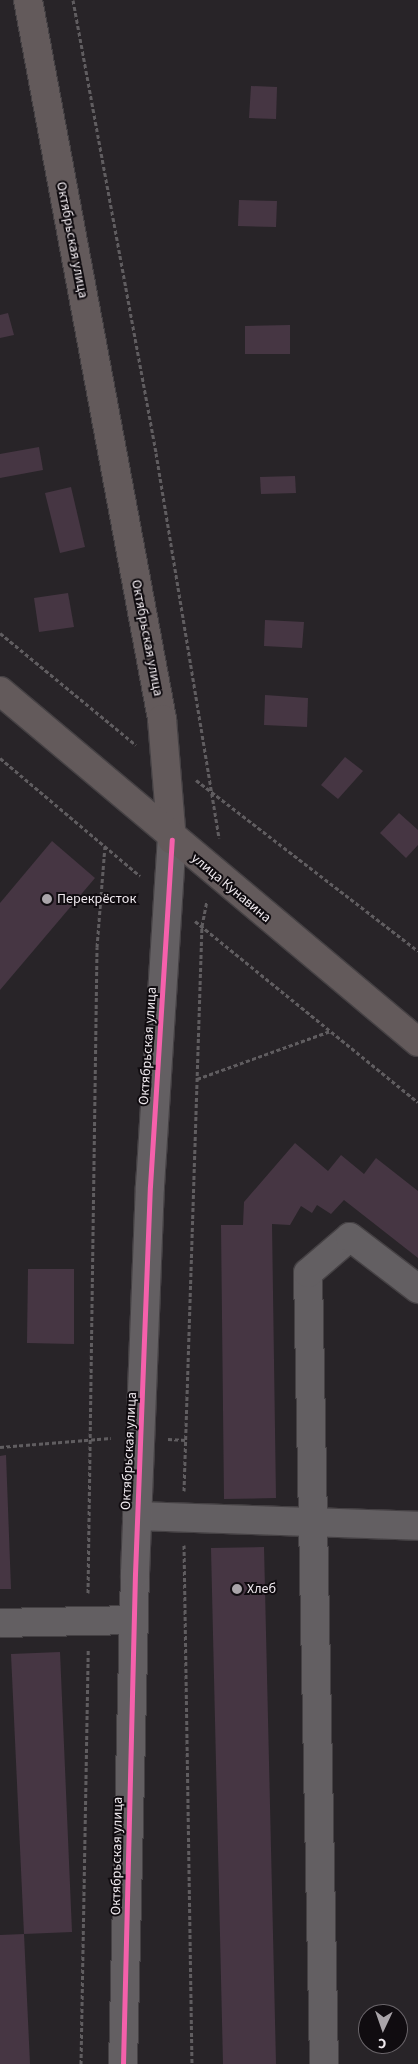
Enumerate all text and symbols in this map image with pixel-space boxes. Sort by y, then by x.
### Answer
street label: Октябрьская улица [52,180,92,300]
street label: Октябрьская улица [127,578,167,698]
street label: улица Кунавина [188,850,274,926]
place label: Перекрёсток [57,891,136,907]
marker: Перекрёсток [41,893,53,905]
street label: Октябрьская улица [135,986,161,1106]
street label: Октябрьская улица [118,1391,140,1511]
place label: Хлеб [247,1581,276,1597]
marker: Хлеб [231,1583,243,1595]
street label: Октябрьская улица [108,1797,126,1915]
north arrow [358,2004,408,2054]
text: С [378,2033,387,2053]

